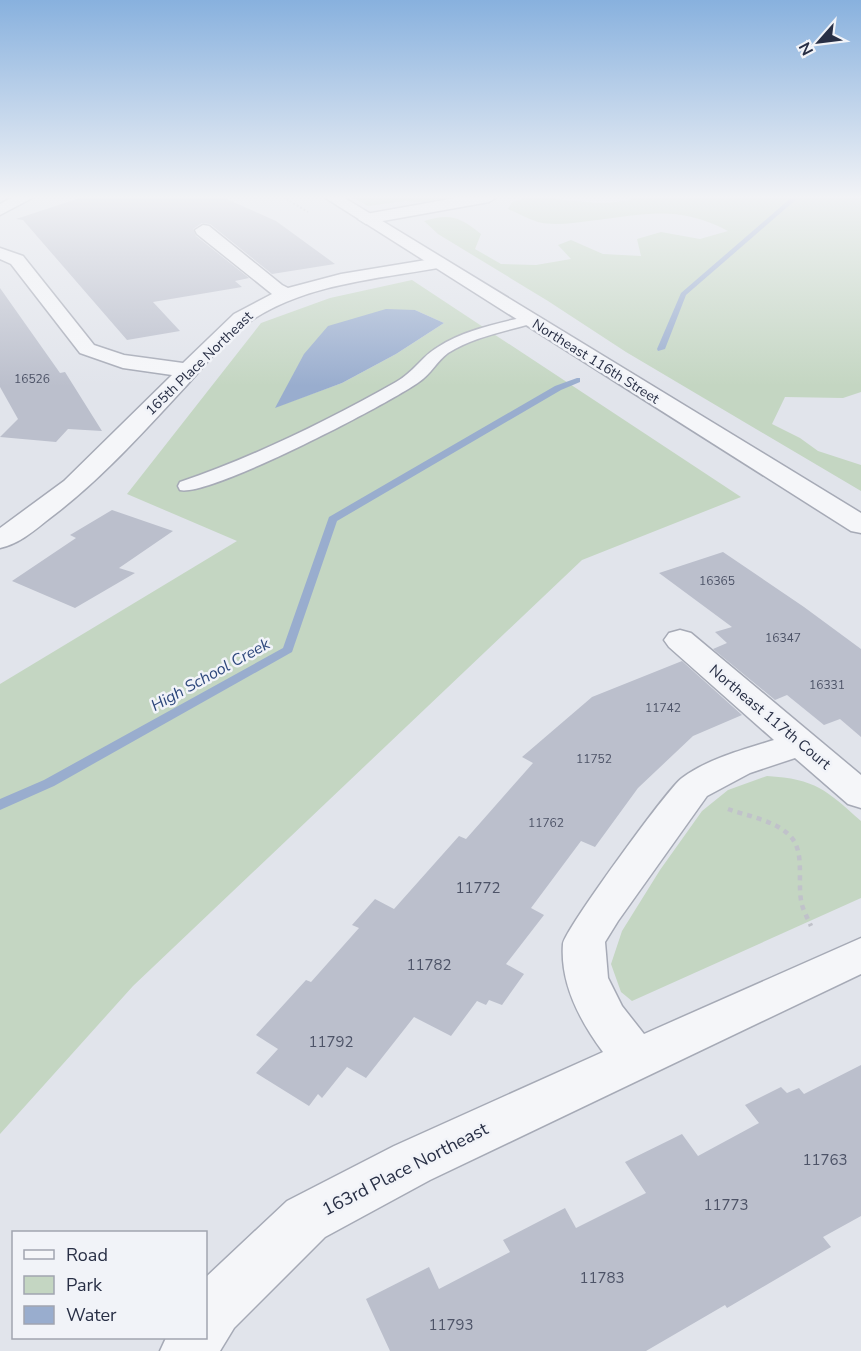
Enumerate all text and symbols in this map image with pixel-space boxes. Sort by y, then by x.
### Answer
north arrow [789,12,849,72]
text: N [794,38,819,59]
street label: 165th Place Northeast [142,307,257,420]
street label: Northeast 116th Street [529,315,663,408]
house number: 16526 [14,371,50,387]
house number: 16365 [699,573,735,589]
house number: 16347 [765,630,801,646]
water label: High School Creek [147,633,275,717]
street label: Northeast 117th Court [705,660,836,774]
house number: 16331 [809,677,845,693]
house number: 11742 [645,700,681,716]
house number: 11752 [576,751,612,767]
house number: 11762 [528,815,564,831]
house number: 11772 [455,878,501,898]
house number: 11782 [406,955,452,975]
house number: 11792 [308,1032,354,1052]
street label: 163rd Place Northeast [318,1116,493,1221]
house number: 11763 [802,1150,848,1170]
house number: 11773 [703,1195,749,1215]
legend [12,1231,207,1339]
text: Road [66,1243,108,1267]
house number: 11783 [579,1268,625,1288]
text: Park [66,1273,103,1297]
text: Water [66,1303,117,1327]
house number: 11793 [428,1315,474,1335]

